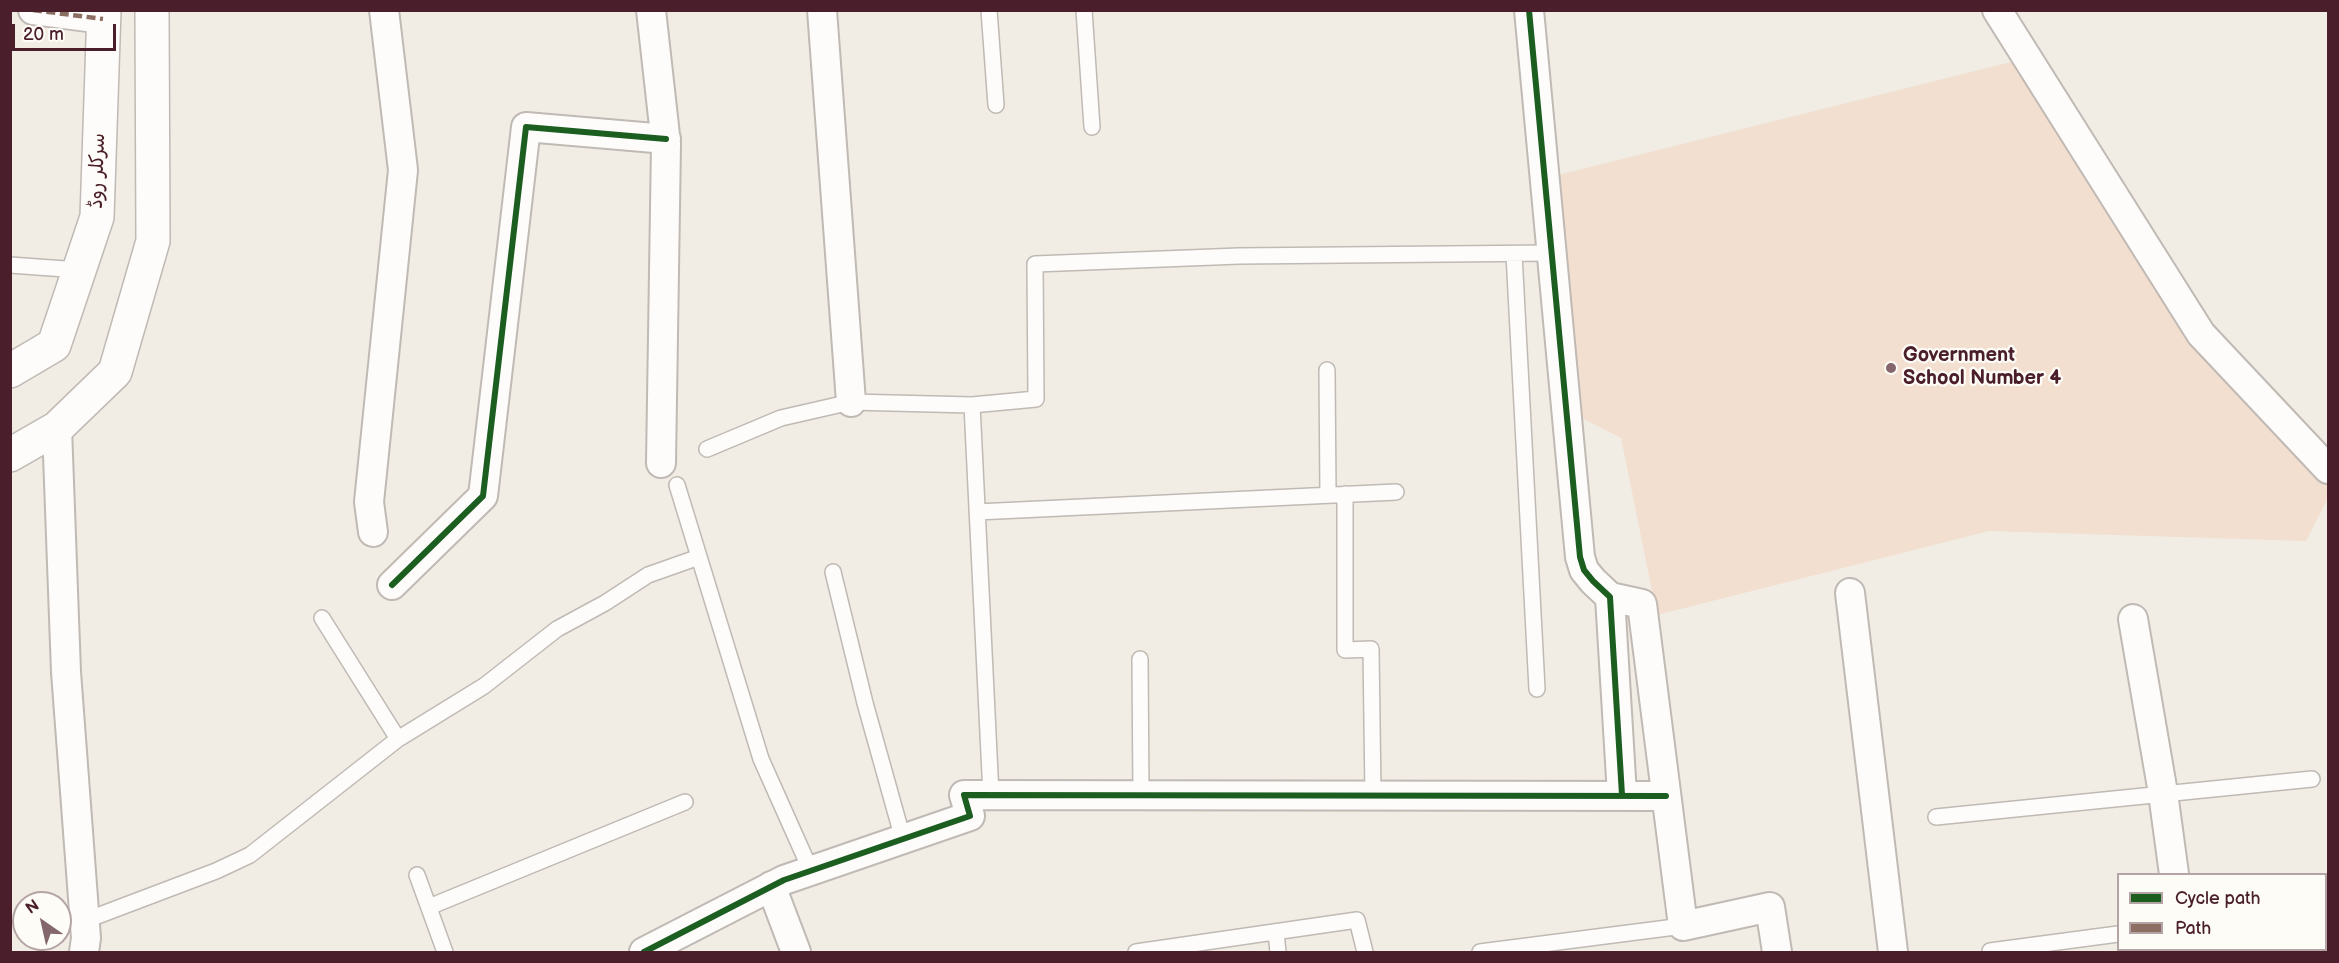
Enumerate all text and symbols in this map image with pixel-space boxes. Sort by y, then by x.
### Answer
scale bar [15,12,118,50]
text: 20 m [23,24,64,45]
street label: سرکلر روڈ [85,133,111,209]
place label: Government School Number 4 [1903,344,2061,391]
marker: Government School Number 4 [1884,361,1898,375]
legend [2117,873,2327,951]
text: Cycle path [2175,888,2261,909]
north arrow [12,891,72,951]
text: N [22,896,43,919]
text: Path [2175,918,2211,939]

